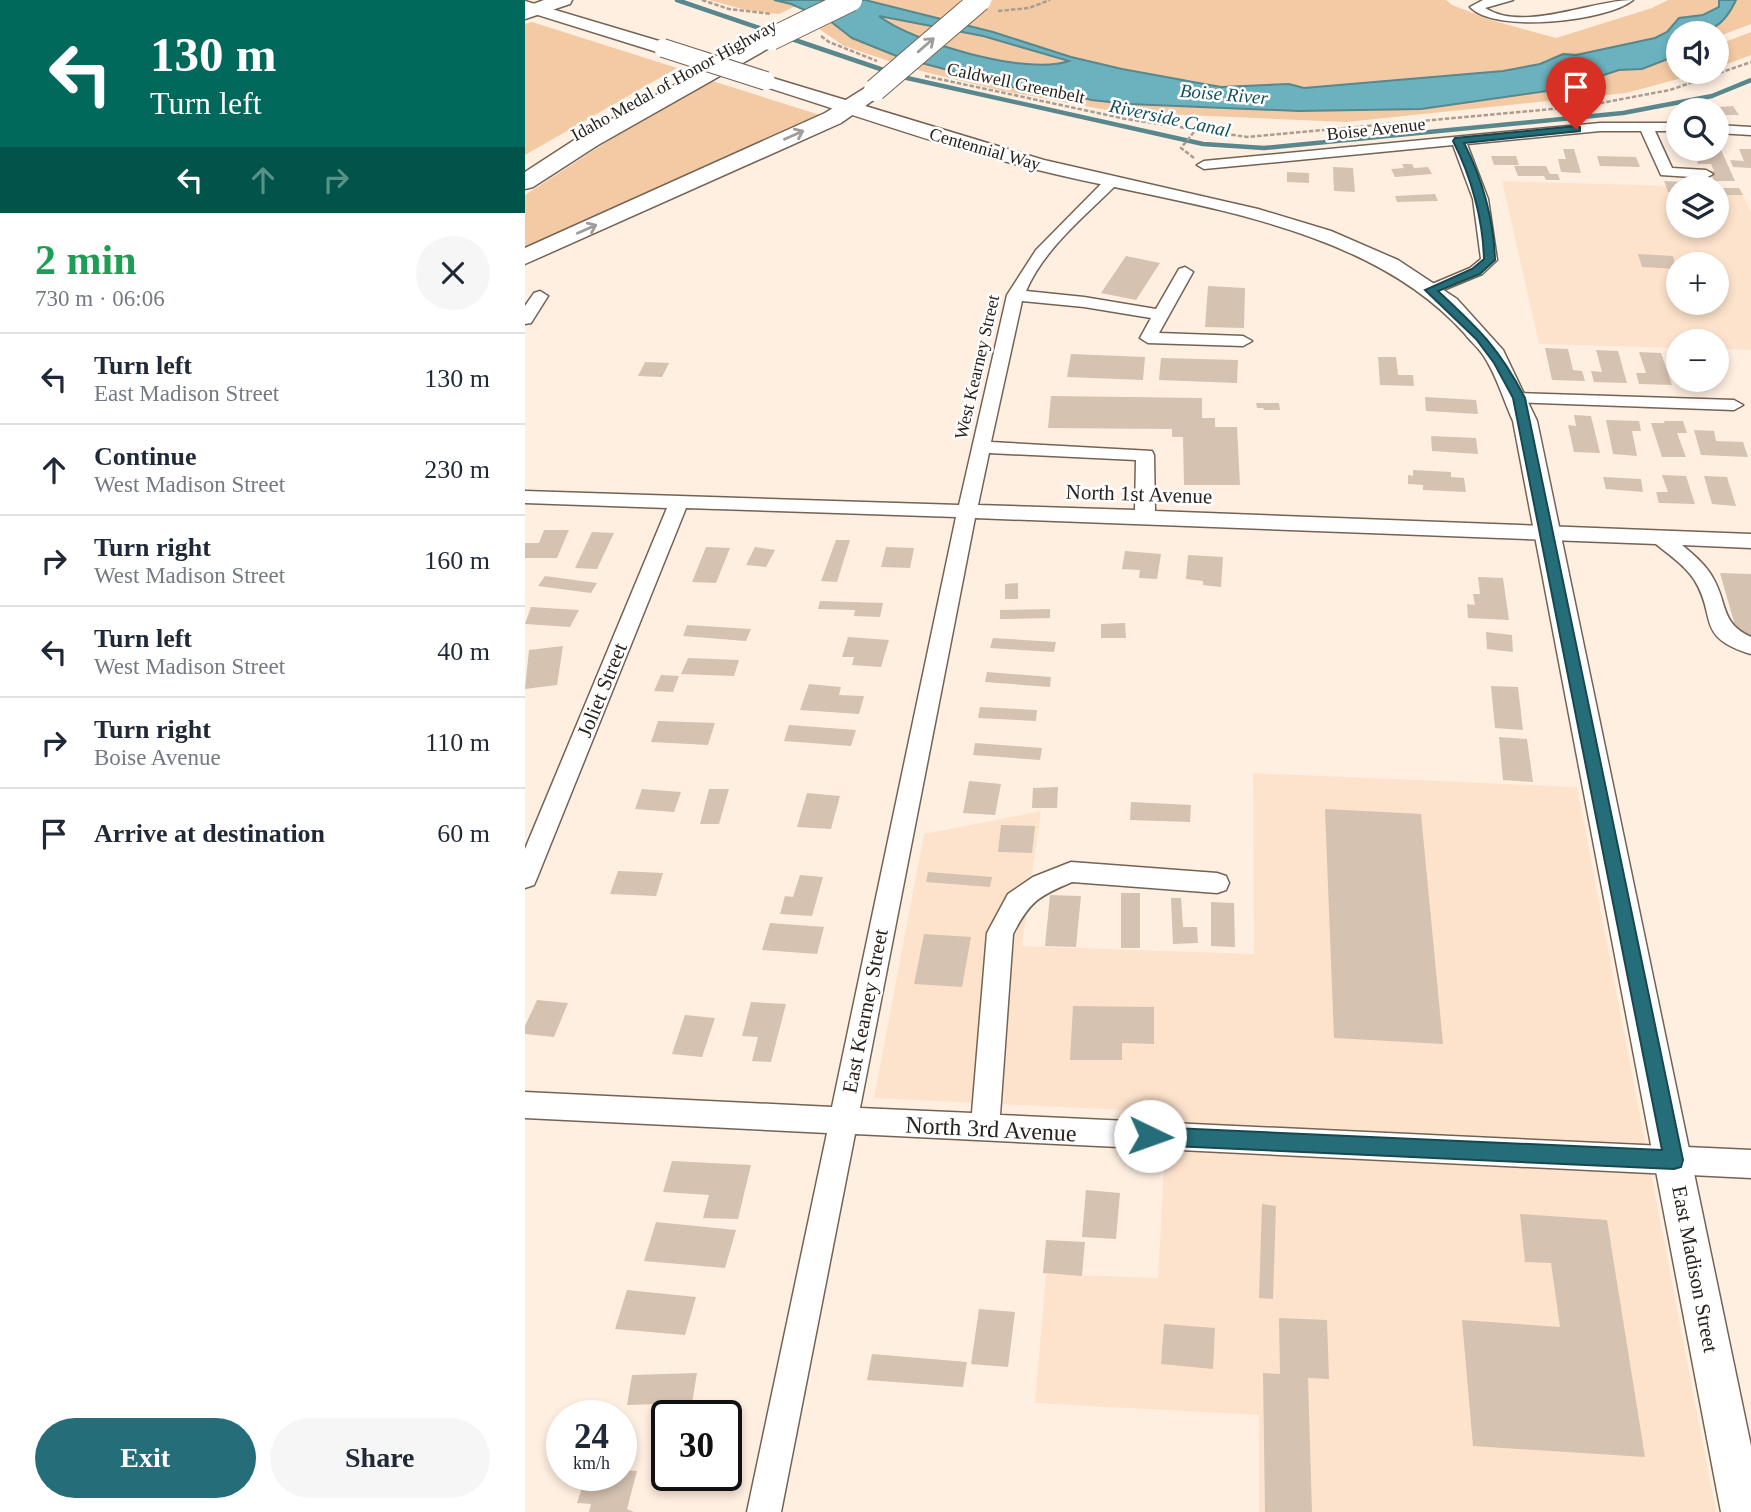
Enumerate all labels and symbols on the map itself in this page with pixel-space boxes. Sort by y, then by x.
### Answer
street label: Idaho Medal of Honor Highway [568,15,780,145]
one-way arrow [917,37,935,53]
pin [1546,57,1606,129]
street label: Caldwell Greenbelt [945,59,1087,107]
water label: Boise River [1179,80,1269,108]
water label: Riverside Canal [1107,95,1232,141]
street label: Boise Avenue [1326,114,1426,144]
street label: Centennial Way [927,124,1043,174]
one-way arrow [783,128,805,141]
one-way arrow [576,222,597,235]
street label: West Kearney Street [951,293,1003,441]
street label: North 1st Avenue [1065,479,1213,509]
street label: Joliet Street [572,639,632,741]
street label: East Kearney Street [837,927,893,1095]
position arrow [1113,1099,1187,1173]
street label: North 3rd Avenue [905,1112,1077,1146]
street label: East Madison Street [1667,1184,1723,1354]
speed limit sign: 30 [651,1400,742,1491]

